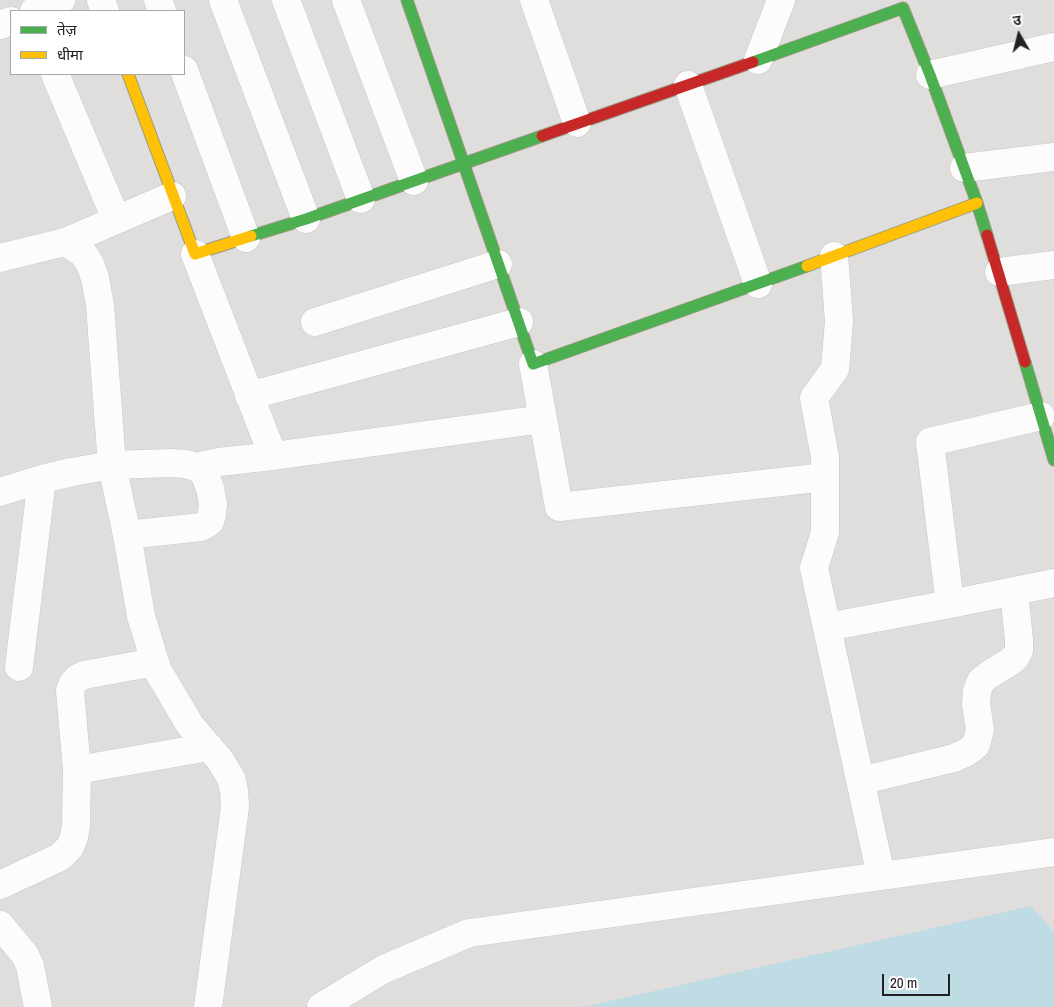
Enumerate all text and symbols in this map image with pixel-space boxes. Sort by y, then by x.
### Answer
legend [10,10,185,75]
north arrow [994,10,1044,60]
text: उ [1012,11,1022,30]
text: तेज़ [57,19,77,40]
text: धीमा [57,44,83,65]
scale bar [884,964,952,996]
text: 20 m [890,972,917,993]

